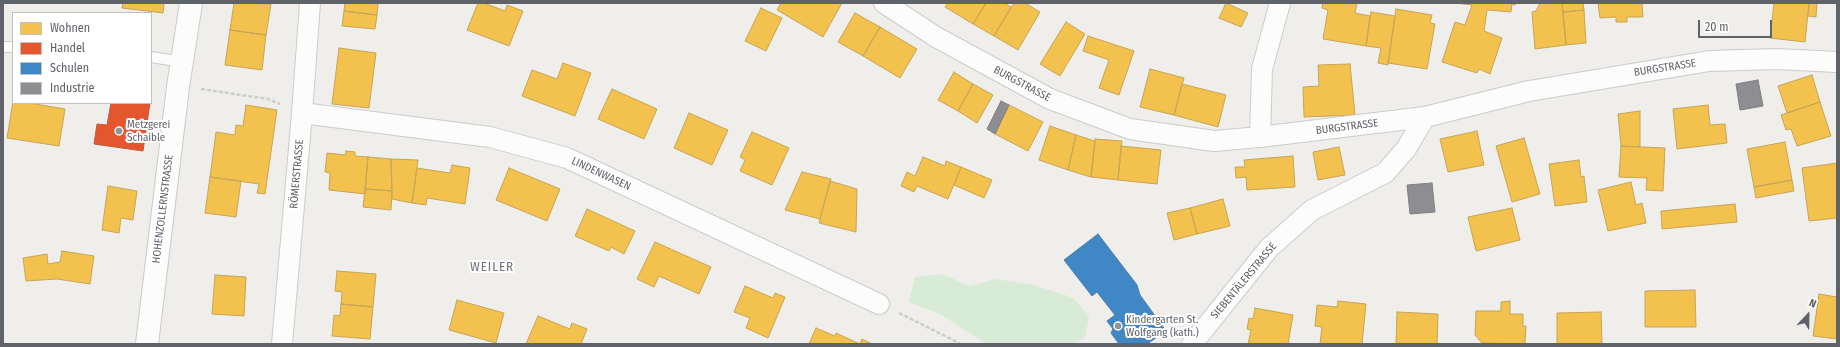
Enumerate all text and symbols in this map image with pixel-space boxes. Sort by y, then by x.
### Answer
legend [12,12,152,104]
scale bar [1700,12,1774,38]
text: 20 m [1705,20,1729,34]
text: Wohnen [50,21,90,35]
text: Handel [50,41,85,55]
street label: BURGSTRASSE [1633,57,1697,79]
text: Schulen [50,61,89,75]
street label: BURGSTRASSE [991,63,1053,105]
text: Industrie [50,81,94,95]
street label: BURGSTRASSE [1315,117,1379,137]
place label: Metzgerei Schaible [127,118,170,144]
marker: Metzgerei Schaible [114,126,124,136]
street label: RÖMERSTRASSE [287,139,307,209]
street label: HOHENZOLLERNSTRASSE [150,154,176,264]
street label: LINDENWASEN [569,154,633,194]
street label: SIEBENTÄLERSTRASSE [1208,240,1280,322]
district label: WEILER [470,259,514,275]
north arrow [1788,295,1828,335]
text: N [1807,296,1818,311]
place label: Kindergarten St. Wolfgang (kath.) [1126,313,1199,339]
marker: Kindergarten St. Wolfgang (kath.) [1113,321,1123,331]

